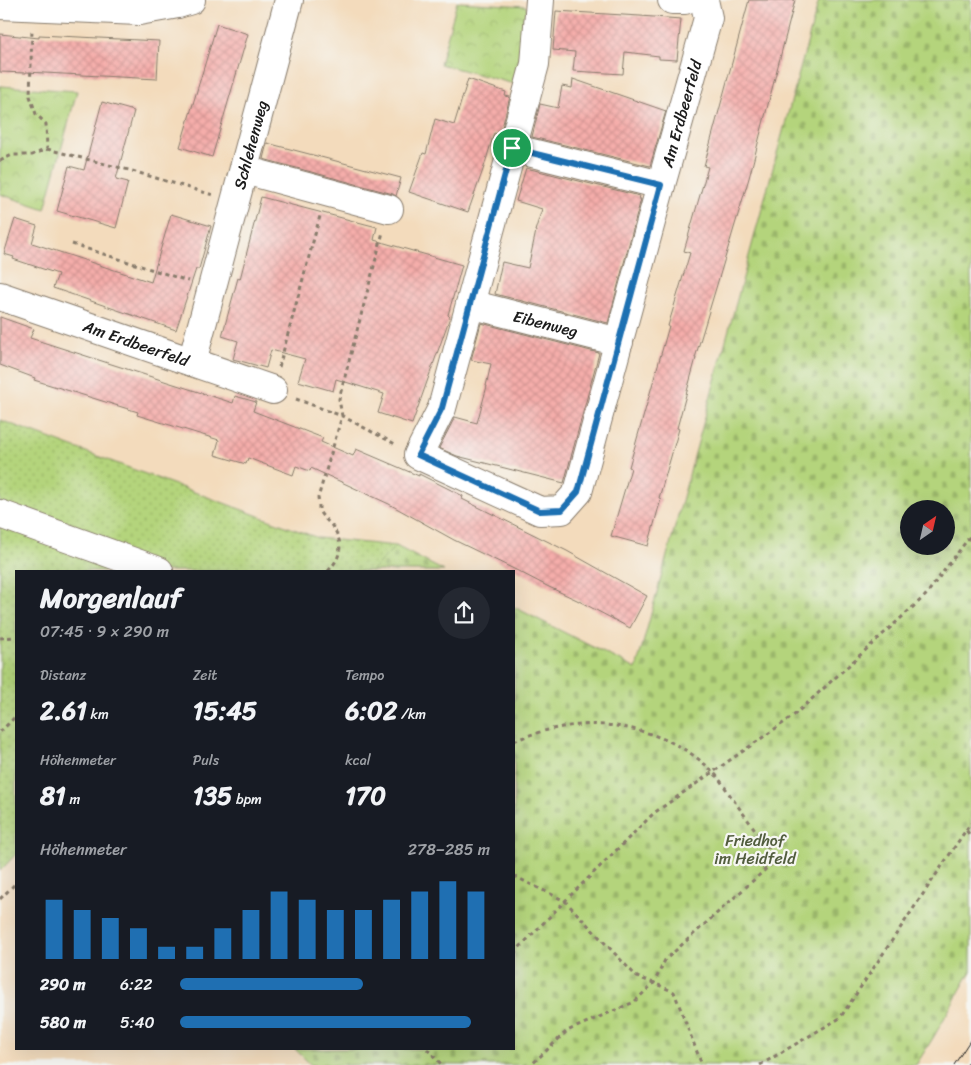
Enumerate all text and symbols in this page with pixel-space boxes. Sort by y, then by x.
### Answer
street label: Am Erdbeerfeld [652,55,711,172]
street label: Schlehenweg [225,97,277,193]
pin [491,127,533,169]
icon: arrive [498,134,526,162]
street label: Eibenweg [510,302,581,346]
street label: Am Erdbeerfeld [78,311,194,376]
north arrow [900,500,955,555]
map controls [900,500,955,555]
text: Morgenlauf [40,573,182,622]
button: share [438,587,490,639]
text: 07:45 · 9 × 290 m [40,617,169,646]
text: Distanz [40,663,86,688]
text: Zeit [193,663,217,688]
text: Tempo [345,663,384,688]
text: 2.61 [40,688,87,733]
text: 15:45 [193,688,257,733]
text: 6:02 [345,688,397,733]
text: km [87,702,109,727]
text: /km [397,702,426,727]
text: Höhenmeter [40,748,116,773]
text: Puls [193,748,219,773]
text: kcal [345,748,371,773]
text: 81 [40,773,66,818]
text: 135 [193,773,232,818]
text: 170 [345,773,386,818]
text: m [66,787,80,812]
text: bpm [232,787,262,812]
park label: Friedhof im Heidfeld [714,826,797,873]
text: Höhenmeter [40,835,126,864]
text: 278–285 m [408,835,490,864]
text: 290 m [40,970,86,999]
text: 6:22 [120,970,152,999]
text: 580 m [40,1008,86,1037]
text: 5:40 [120,1008,155,1037]

